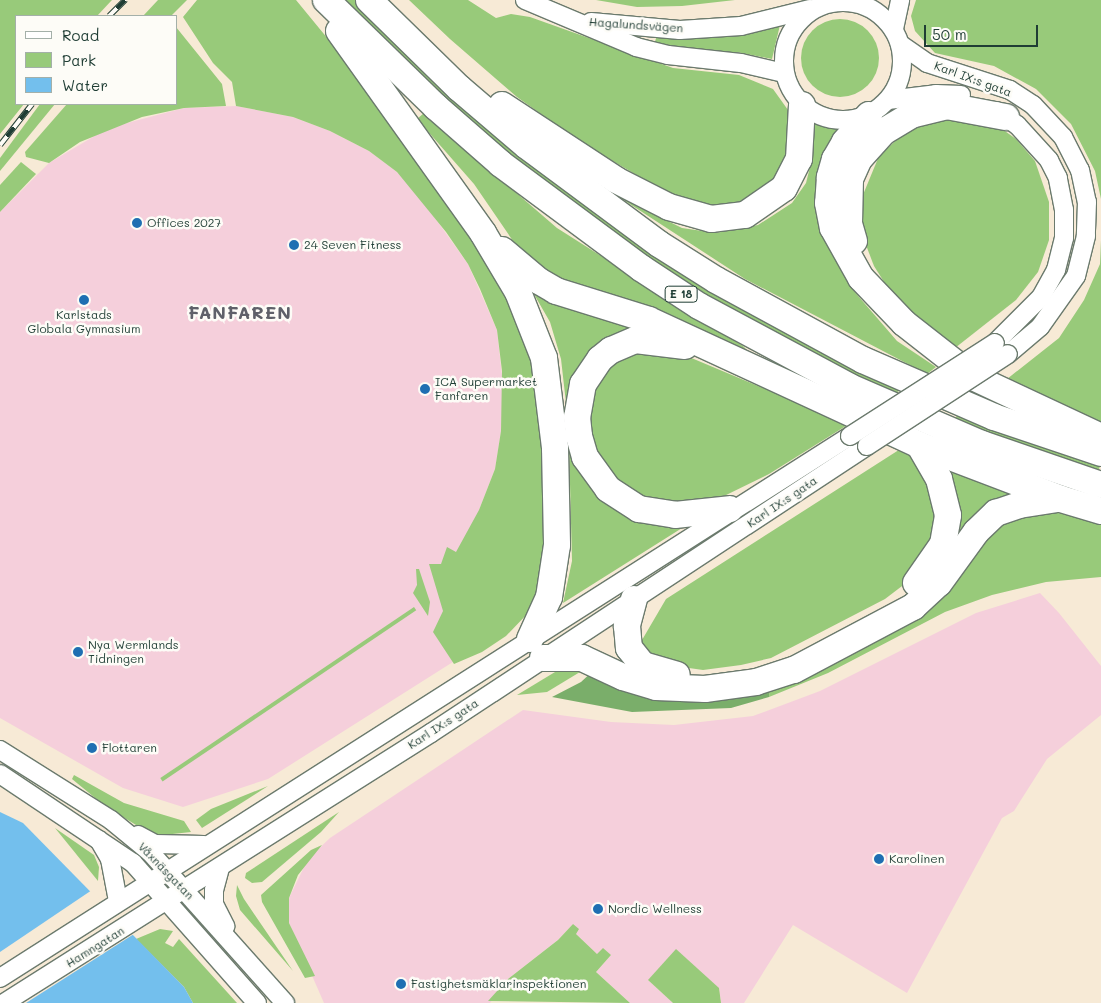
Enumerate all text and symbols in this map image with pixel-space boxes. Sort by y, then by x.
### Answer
legend [15,15,178,105]
street label: Hagalundsvägen [588,15,684,35]
scale bar [926,15,1040,47]
text: 50 m [932,24,967,44]
text: Road [62,25,99,45]
text: Park [62,50,96,70]
street label: Karl IX:s gata [932,58,1014,100]
text: Water [62,75,108,95]
place label: Offices 2027 [147,216,221,230]
marker: Offices 2027 [131,217,143,229]
place label: 24 Seven Fitness [304,238,401,252]
marker: 24 Seven Fitness [288,239,300,251]
road number: E 18 [664,286,698,302]
marker: Karlstads Globala Gymnasium [78,294,90,306]
district label: FANFAREN [187,301,293,323]
place label: Karlstads Globala Gymnasium [28,308,140,336]
place label: ICA Supermarket Fanfaren [435,375,537,403]
marker: ICA Supermarket Fanfaren [419,383,431,395]
street label: Karl IX:s gata [744,473,820,531]
place label: Nya Wermlands Tidningen [88,638,179,666]
marker: Nya Wermlands Tidningen [72,646,84,658]
street label: Karl IX:s gata [405,696,481,752]
place label: Flottaren [102,741,157,755]
marker: Flottaren [86,742,98,754]
street label: Våxnäsgatan [135,839,197,903]
place label: Karolinen [889,852,944,866]
marker: Karolinen [873,853,885,865]
place label: Nordic Wellness [608,902,702,916]
marker: Nordic Wellness [592,903,604,915]
street label: Hamngatan [63,923,127,971]
place label: Fastighetsmäklarinspektionen [411,977,586,991]
marker: Fastighetsmäklarinspektionen [395,978,407,990]

